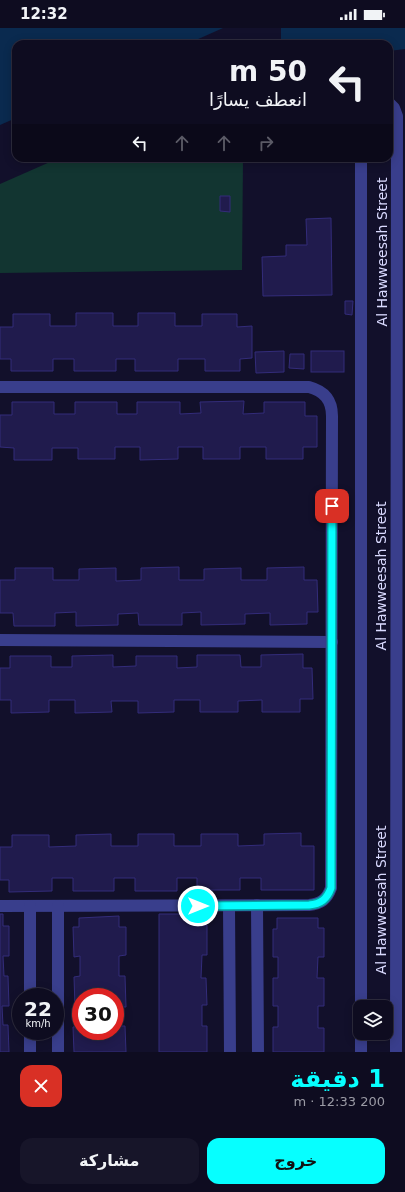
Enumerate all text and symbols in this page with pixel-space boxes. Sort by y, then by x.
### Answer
text: 12:32 [20,5,68,23]
text: 50 m [229,55,307,88]
icon: left [321,56,373,108]
text: انعطف يسارًا [209,89,307,110]
icon: left [129,132,151,154]
icon: ahead [171,132,193,154]
icon: ahead [213,132,235,154]
icon: right [255,132,277,154]
street label: Al Hawweesah Street [374,177,390,326]
pin [315,489,349,523]
icon: arrive [321,495,343,517]
street label: Al Hawweesah Street [373,501,389,650]
street label: Al Hawweesah Street [373,825,389,974]
position arrow [177,885,219,927]
speed limit sign: 30 [72,988,124,1040]
text: 22 [24,997,52,1021]
map controls [353,1000,393,1040]
button: layers [353,1000,393,1040]
text: km/h [25,1018,51,1029]
button: close [20,1065,62,1107]
text: 1 دقيقة [290,1065,385,1093]
text: 200 m · 12:33 [294,1094,385,1109]
button: مشاركة [20,1138,199,1184]
button: خروج [207,1138,385,1184]

